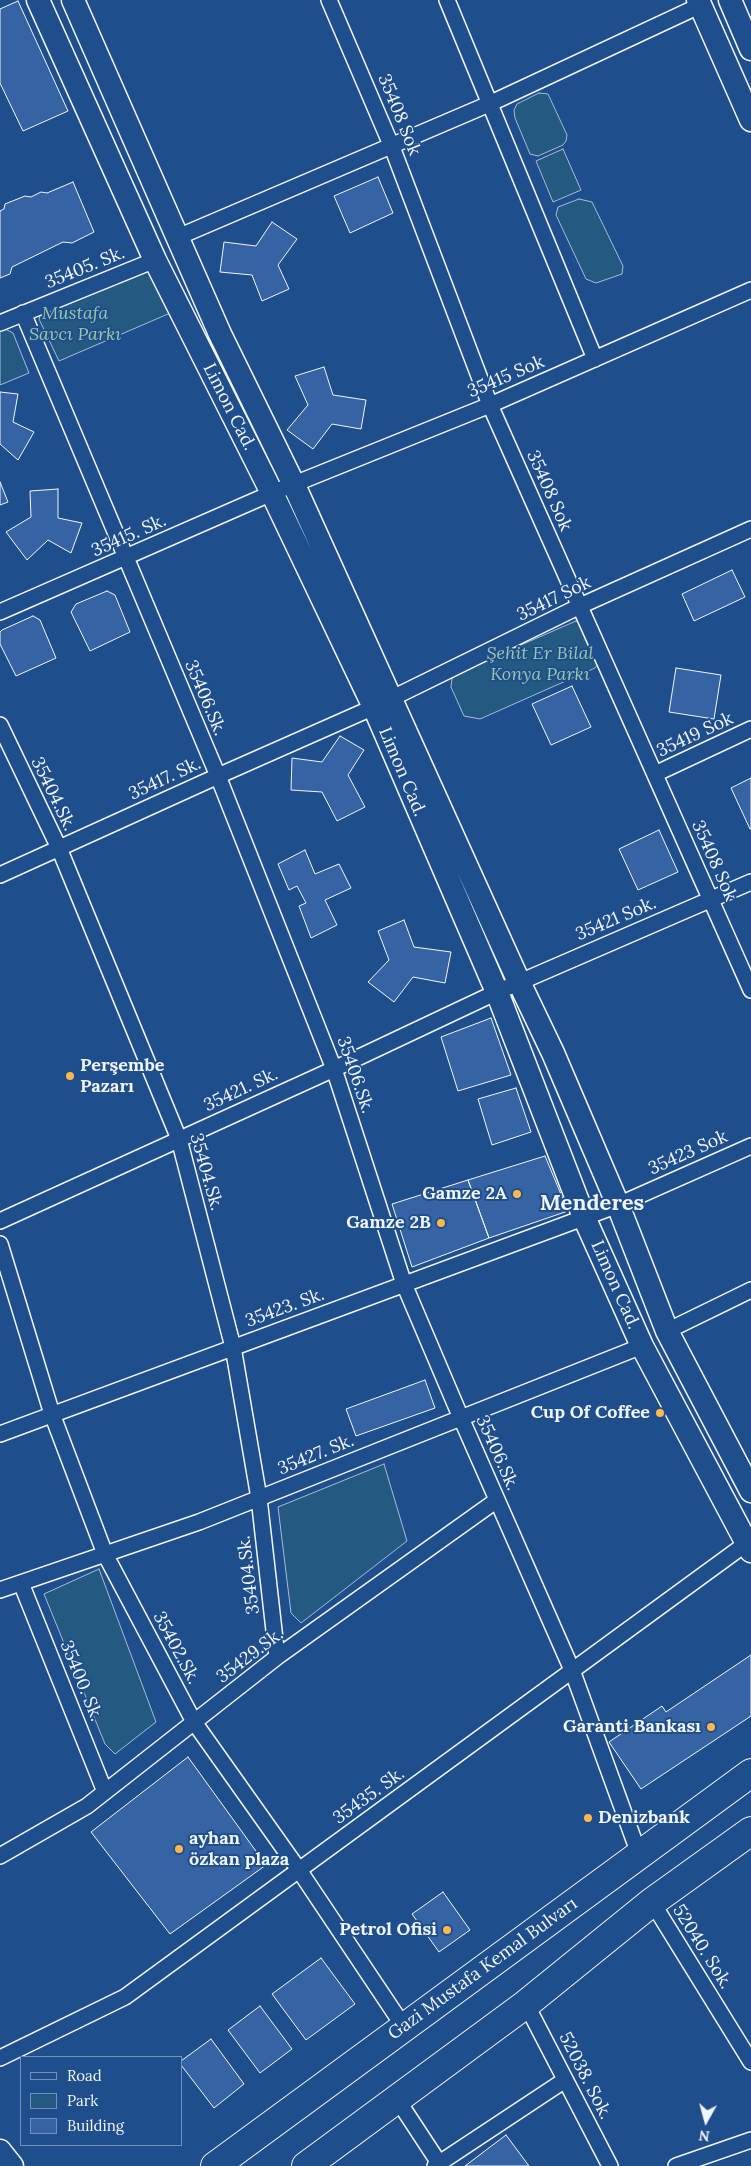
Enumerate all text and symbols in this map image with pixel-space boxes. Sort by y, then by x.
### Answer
street label: 35408 Sok [373,71,425,159]
street label: 35405. Sk. [42,242,128,294]
park label: Mustafa Savcı Parkı [29,303,121,346]
street label: 35415 Sok [464,351,548,403]
street label: Limon Cad. [198,360,260,454]
street label: 35408 Sok [522,447,576,535]
street label: 35415. Sk. [88,510,170,562]
street label: 35417 Sok [514,572,594,626]
park label: Şehit Er Bilal Konya Parkı [486,643,594,686]
street label: 35406.Sk. [179,657,231,739]
street label: 35419 Sok [653,708,737,762]
street label: Limon Cad. [374,724,430,820]
street label: 35417. Sk. [125,753,205,805]
street label: 35404.Sk. [26,754,80,834]
street label: 35408 Sok [687,817,741,905]
street label: 35421 Sok. [572,892,660,946]
street label: 35406.Sk. [332,1034,378,1116]
place label: Perşembe Pazarı [80,1055,164,1098]
street label: 35421. Sk. [201,1063,281,1117]
marker: Perşembe Pazarı [64,1070,76,1082]
street label: 35423 Sok [645,1126,731,1180]
street label: 35404.Sk. [185,1131,227,1213]
place label: Gamze 2A [422,1183,507,1205]
marker: Gamze 2A [511,1188,523,1200]
district label: Menderes [540,1191,644,1217]
place label: Gamze 2B [346,1212,431,1234]
marker: Gamze 2B [435,1217,447,1229]
street label: Limon Cad. [586,1237,644,1333]
street label: 35423. Sk. [243,1284,327,1332]
place label: Cup Of Coffee [531,1402,650,1424]
marker: Cup Of Coffee [654,1407,666,1419]
street label: 35406.Sk. [471,1412,523,1494]
street label: 35427. Sk. [275,1430,357,1480]
street label: 35404.Sk. [233,1534,265,1616]
street label: 35402.Sk. [148,1608,204,1688]
street label: 35429.Sk. [212,1624,288,1688]
street label: 35400. Sk. [55,1637,107,1725]
place label: Garanti Bankası [563,1716,701,1738]
marker: Garanti Bankası [705,1721,717,1733]
street label: 35435. Sk. [329,1763,409,1829]
place label: Denizbank [598,1807,690,1829]
marker: Denizbank [582,1812,594,1824]
place label: ayhan özkan plaza [189,1828,289,1870]
marker: ayhan özkan plaza [173,1843,185,1855]
street label: Gazi Mustafa Kemal Bulvarı [384,1893,582,2045]
street label: 52040. Sok. [668,1901,736,1993]
place label: Petrol Ofisi [339,1919,437,1941]
marker: Petrol Ofisi [441,1924,453,1936]
street label: 52038. Sok. [554,2029,616,2123]
legend [20,2056,182,2146]
text: Road [67,2066,102,2085]
text: Park [67,2091,98,2110]
north arrow [681,2096,731,2146]
text: Building [67,2116,124,2135]
text: N [698,2126,711,2145]

